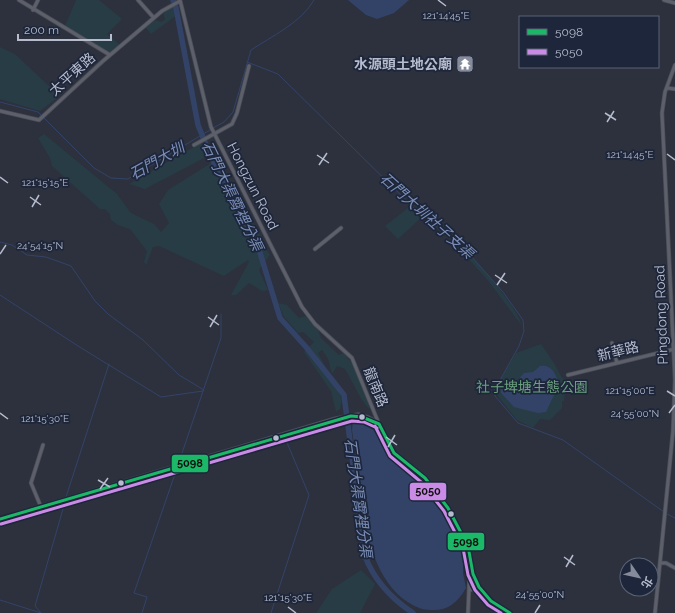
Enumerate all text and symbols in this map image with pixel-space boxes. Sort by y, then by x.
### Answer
text: 121°14'45"E [422,10,470,21]
scale bar [18,16,111,42]
legend [519,16,659,68]
text: 200 m [24,23,59,37]
text: 5098 [555,25,583,39]
text: 5050 [555,45,583,59]
street label: 太平東路 [46,49,98,99]
temple icon: 水源頭土地公廟 [455,54,475,74]
place label: 水源頭土地公廟 [354,56,452,72]
water label: 石門大圳 [126,138,189,183]
water label: 石門大渠霄裡分渠 [198,138,267,256]
street label: Hongzun Road [224,140,282,232]
text: 121°14'45"E [606,149,654,160]
water label: 石門大圳社子支渠 [376,169,479,264]
text: 121°15'15"E [22,177,68,188]
text: 24°54'15"N [17,240,63,251]
street label: Pingdong Road [651,265,671,365]
street label: 新華路 [596,338,640,364]
street label: 龍南路 [361,365,391,409]
park label: 社子埤塘生態公園 [476,379,588,395]
text: 121°15'00"E [605,385,655,396]
text: 24°55'00"N [611,408,659,419]
unlabelled marker [357,412,367,422]
text: 121°15'30"E [21,413,69,424]
unlabelled marker [271,433,281,443]
water label: 石門大渠霄裡分渠 [341,437,376,561]
line badge: 5098 [171,454,209,473]
text: 5098 [177,457,203,470]
unlabelled marker [116,478,126,488]
line badge: 5050 [409,482,447,501]
text: 5050 [415,485,441,498]
unlabelled marker [446,509,456,519]
line badge: 5098 [447,532,485,551]
text: 5098 [453,536,479,549]
north arrow [619,557,659,597]
text: 北 [638,574,655,591]
text: 24°55'00"N [516,589,564,600]
text: 121°15'30"E [264,592,312,603]

